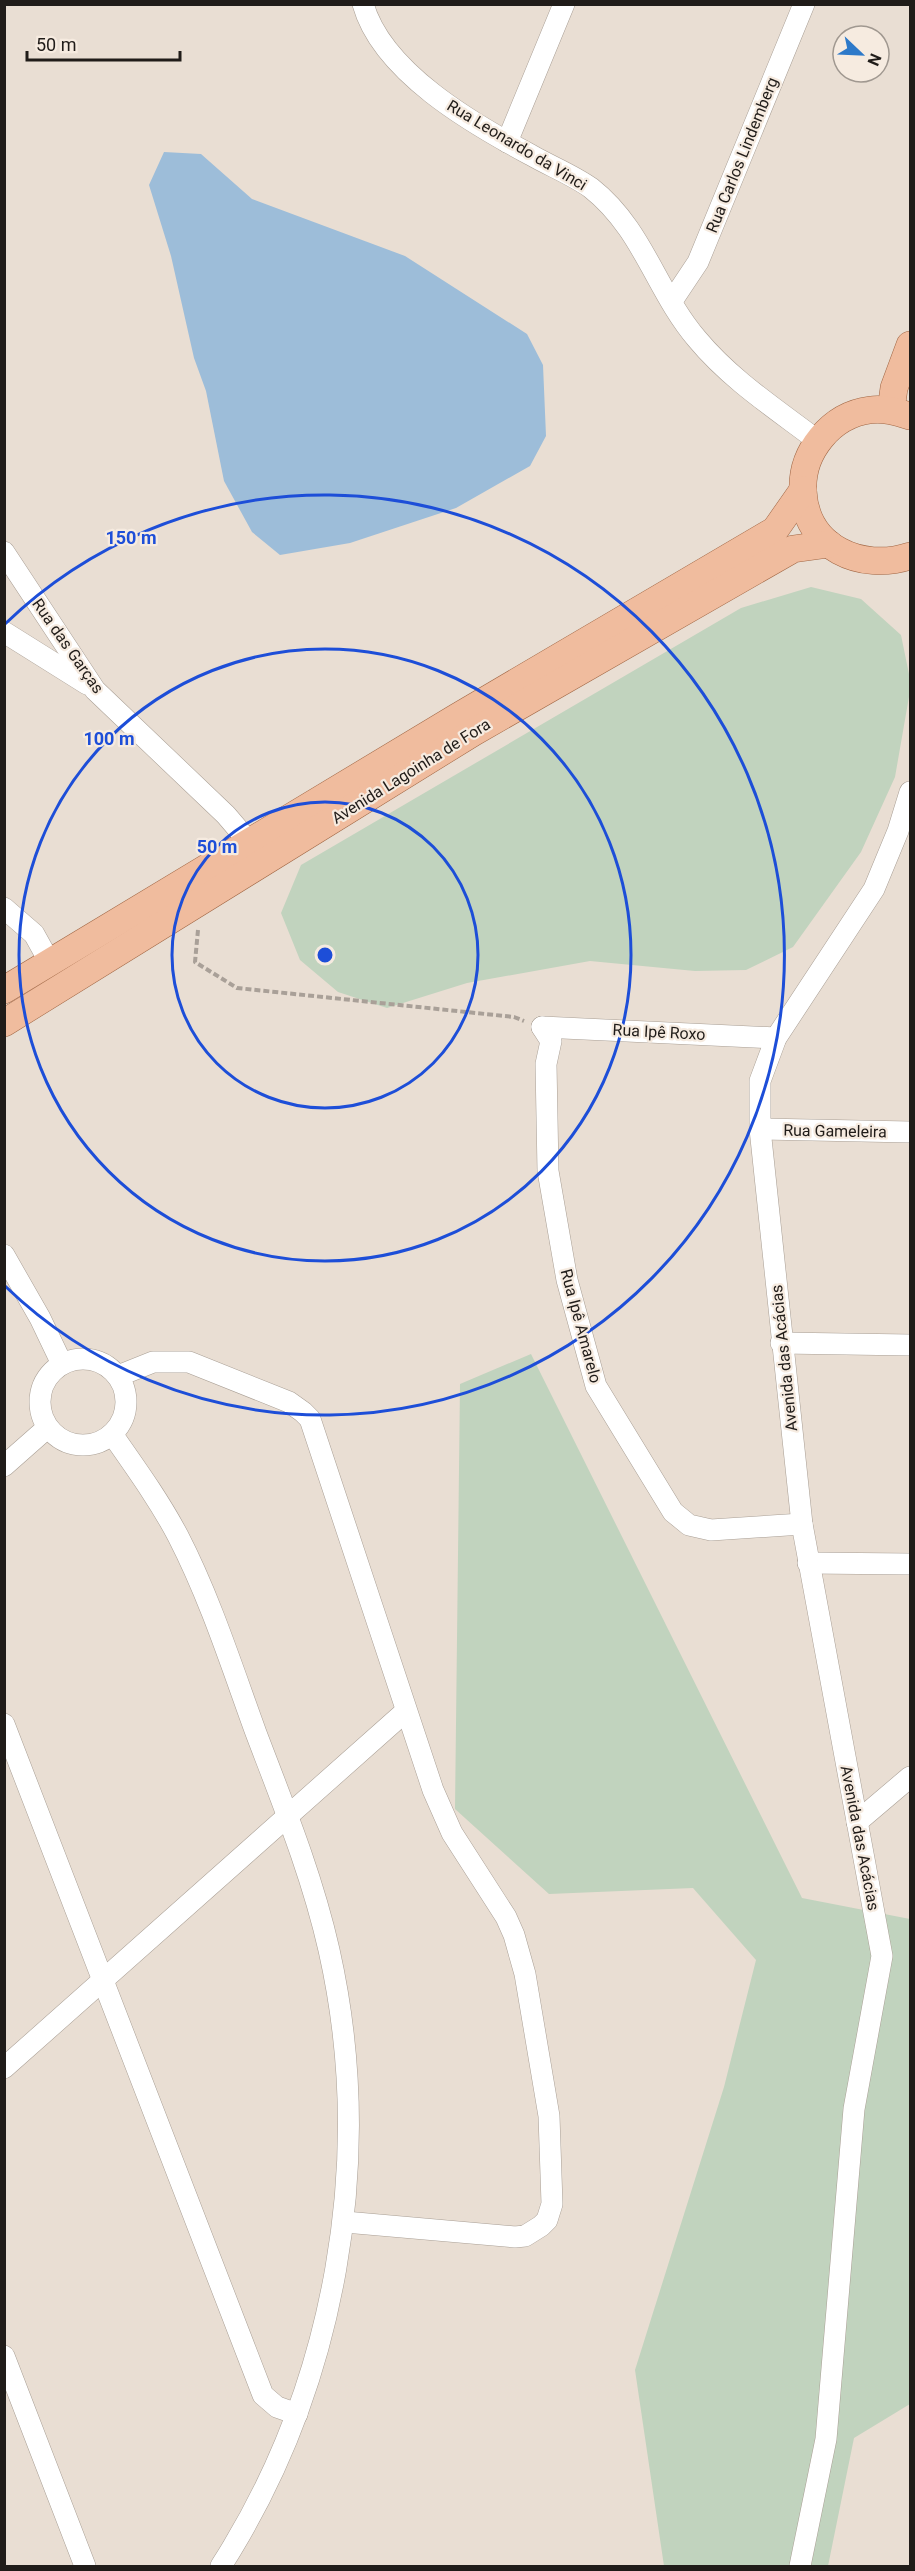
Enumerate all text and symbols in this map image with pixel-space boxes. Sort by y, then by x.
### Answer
scale bar [27,24,180,62]
north arrow [831,24,891,84]
text: 50 m [36,34,76,55]
text: N [863,51,885,69]
street label: Rua Carlos Lindemberg [702,75,782,235]
street label: Rua Leonardo da Vinci [444,96,590,194]
text: 150 m [105,527,157,548]
street label: Rua das Garças [28,595,108,697]
street label: Avenida Lagoinha de Fora [328,714,494,828]
text: 100 m [83,728,135,749]
text: 50 m [197,836,237,857]
centre of rings [315,945,335,965]
street label: Rua Ipê Roxo [612,1020,706,1044]
street label: Rua Gameleira [783,1121,887,1141]
street label: Rua Ipê Amarelo [557,1267,605,1385]
street label: Avenida das Acácias [767,1284,801,1432]
street label: Avenida das Acácias [837,1764,883,1912]

